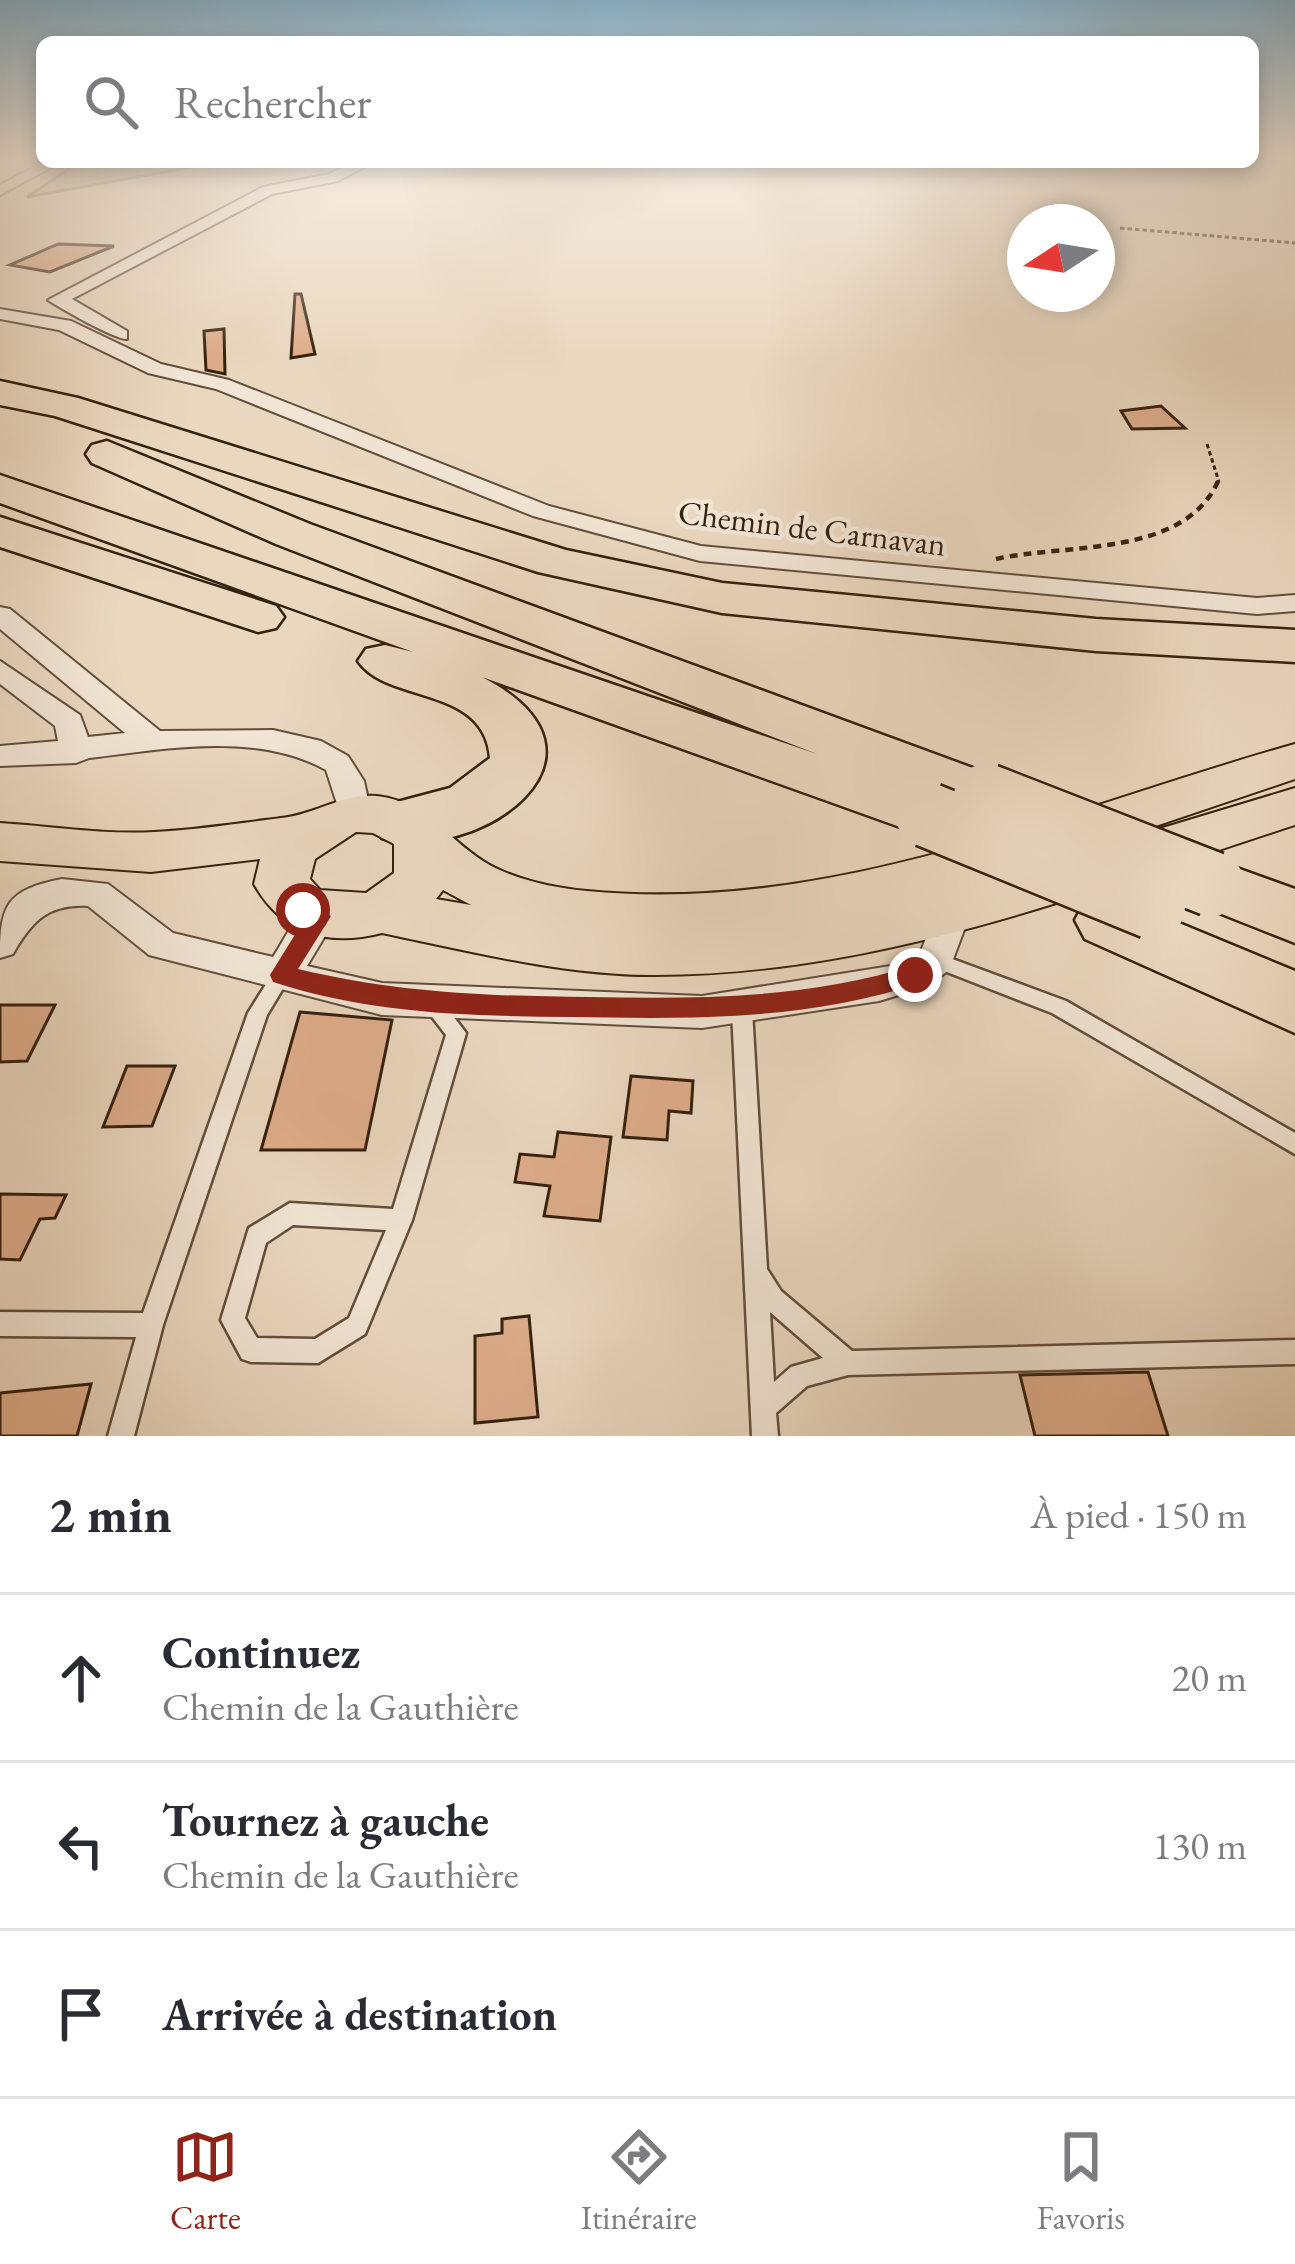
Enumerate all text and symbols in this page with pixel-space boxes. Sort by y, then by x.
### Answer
search box [36,36,1259,168]
icon: search [78,69,144,135]
text: Rechercher [174,73,371,131]
north arrow [1007,204,1115,312]
street label: Chemin de Carnavan [676,490,948,566]
route start [276,883,330,937]
route end [888,948,942,1002]
text: 2 min [48,1481,172,1547]
text: À pied · 150 m [1030,1489,1247,1540]
text: Continuez [162,1623,360,1681]
icon: ahead [48,1645,114,1711]
text: 20 m [1171,1652,1247,1703]
text: Chemin de la Gauthière [162,1681,519,1732]
text: Tournez à gauche [162,1791,489,1849]
icon: left [48,1813,114,1879]
text: 130 m [1153,1820,1247,1871]
text: Chemin de la Gauthière [162,1849,519,1900]
icon: arrive [48,1981,114,2047]
text: Arrivée à destination [162,1985,557,2043]
tab: Carte [170,2124,241,2239]
tab: Itinéraire [581,2124,697,2239]
tab: Favoris [1037,2124,1125,2239]

